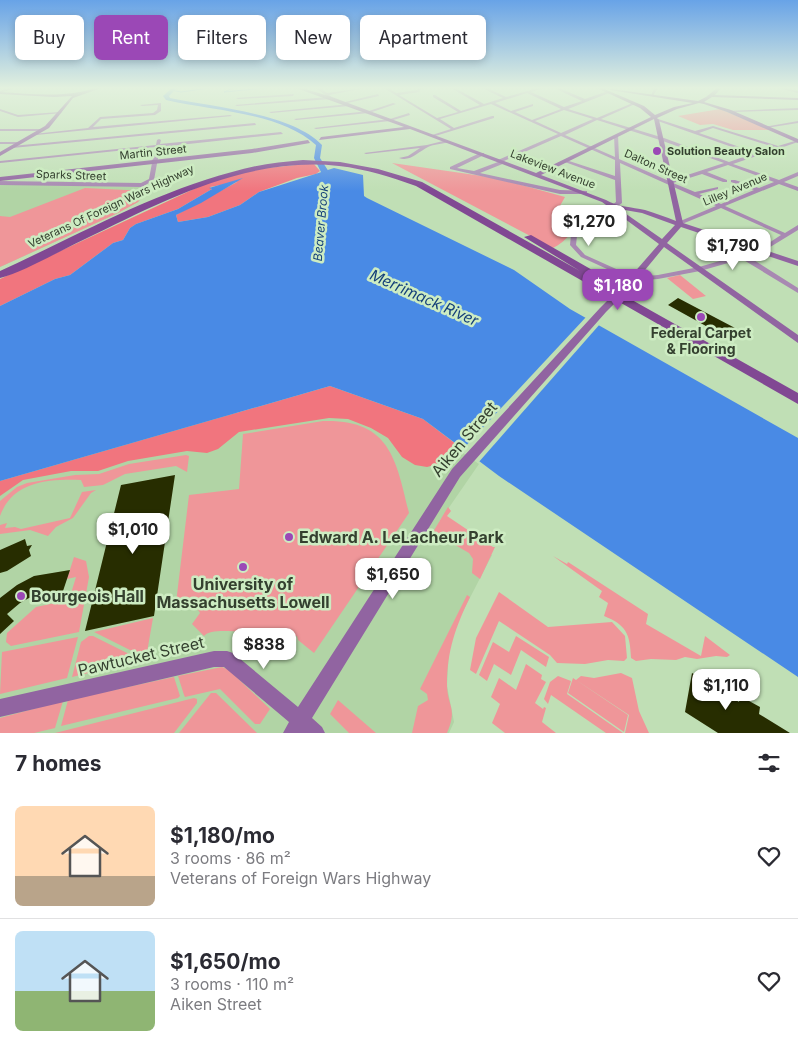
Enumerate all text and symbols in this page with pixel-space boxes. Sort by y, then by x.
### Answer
chip: Buy [15,15,84,60]
chip: Rent [94,15,168,60]
chip: Filters [178,15,266,60]
chip: New [276,15,350,60]
chip: Apartment [360,15,486,60]
street label: Martin Street [119,141,188,162]
place label: Solution Beauty Salon [667,144,785,158]
marker: Solution Beauty Salon [651,145,663,157]
street label: Lakeview Avenue [508,146,598,192]
street label: Dalton Street [622,146,690,186]
street label: Veterans Of Foreign Wars Highway [26,161,196,251]
street label: Sparks Street [36,167,107,183]
street label: Lilley Avenue [701,169,769,209]
water label: Beaver Brook [310,184,331,262]
pin: $1,270 [548,204,630,247]
text: $1,270 [563,211,615,231]
pin: $1,790 [692,228,774,271]
text: $1,790 [707,235,759,255]
water label: Merrimack River [367,265,482,330]
pin: $1,180 [577,268,659,311]
text: $1,180 [593,275,643,295]
marker: Federal Carpet & Flooring [695,311,707,323]
place label: Federal Carpet & Flooring [651,324,751,357]
street label: Aiken Street [427,397,501,481]
pin: $1,010 [92,512,174,555]
text: $1,010 [108,519,158,539]
place label: Edward A. LeLacheur Park [299,527,505,547]
marker: Edward A. LeLacheur Park [283,531,295,543]
pin: $1,650 [352,558,434,600]
marker: University of Massachusetts Lowell [237,561,249,573]
text: $1,650 [366,564,420,584]
place label: University of Massachusetts Lowell [156,574,330,612]
place label: Bourgeois Hall [31,586,144,606]
marker: Bourgeois Hall [15,590,27,602]
pin: $838 [234,628,294,670]
street label: Pawtucket Street [76,632,206,680]
text: $838 [243,634,285,654]
pin: $1,110 [685,668,767,711]
text: $1,110 [703,675,749,695]
icon: filters [755,749,783,777]
text: 7 homes [15,751,102,776]
text: $1,180/mo [170,823,275,848]
icon: home [55,826,115,886]
icon: heart [755,842,783,870]
text: 3 rooms · 86 m² [170,848,291,868]
text: Veterans of Foreign Wars Highway [170,868,431,888]
text: $1,650/mo [170,949,281,974]
icon: home [55,951,115,1011]
icon: heart [755,967,783,995]
text: 3 rooms · 110 m² [170,974,294,994]
text: Aiken Street [170,994,262,1014]

